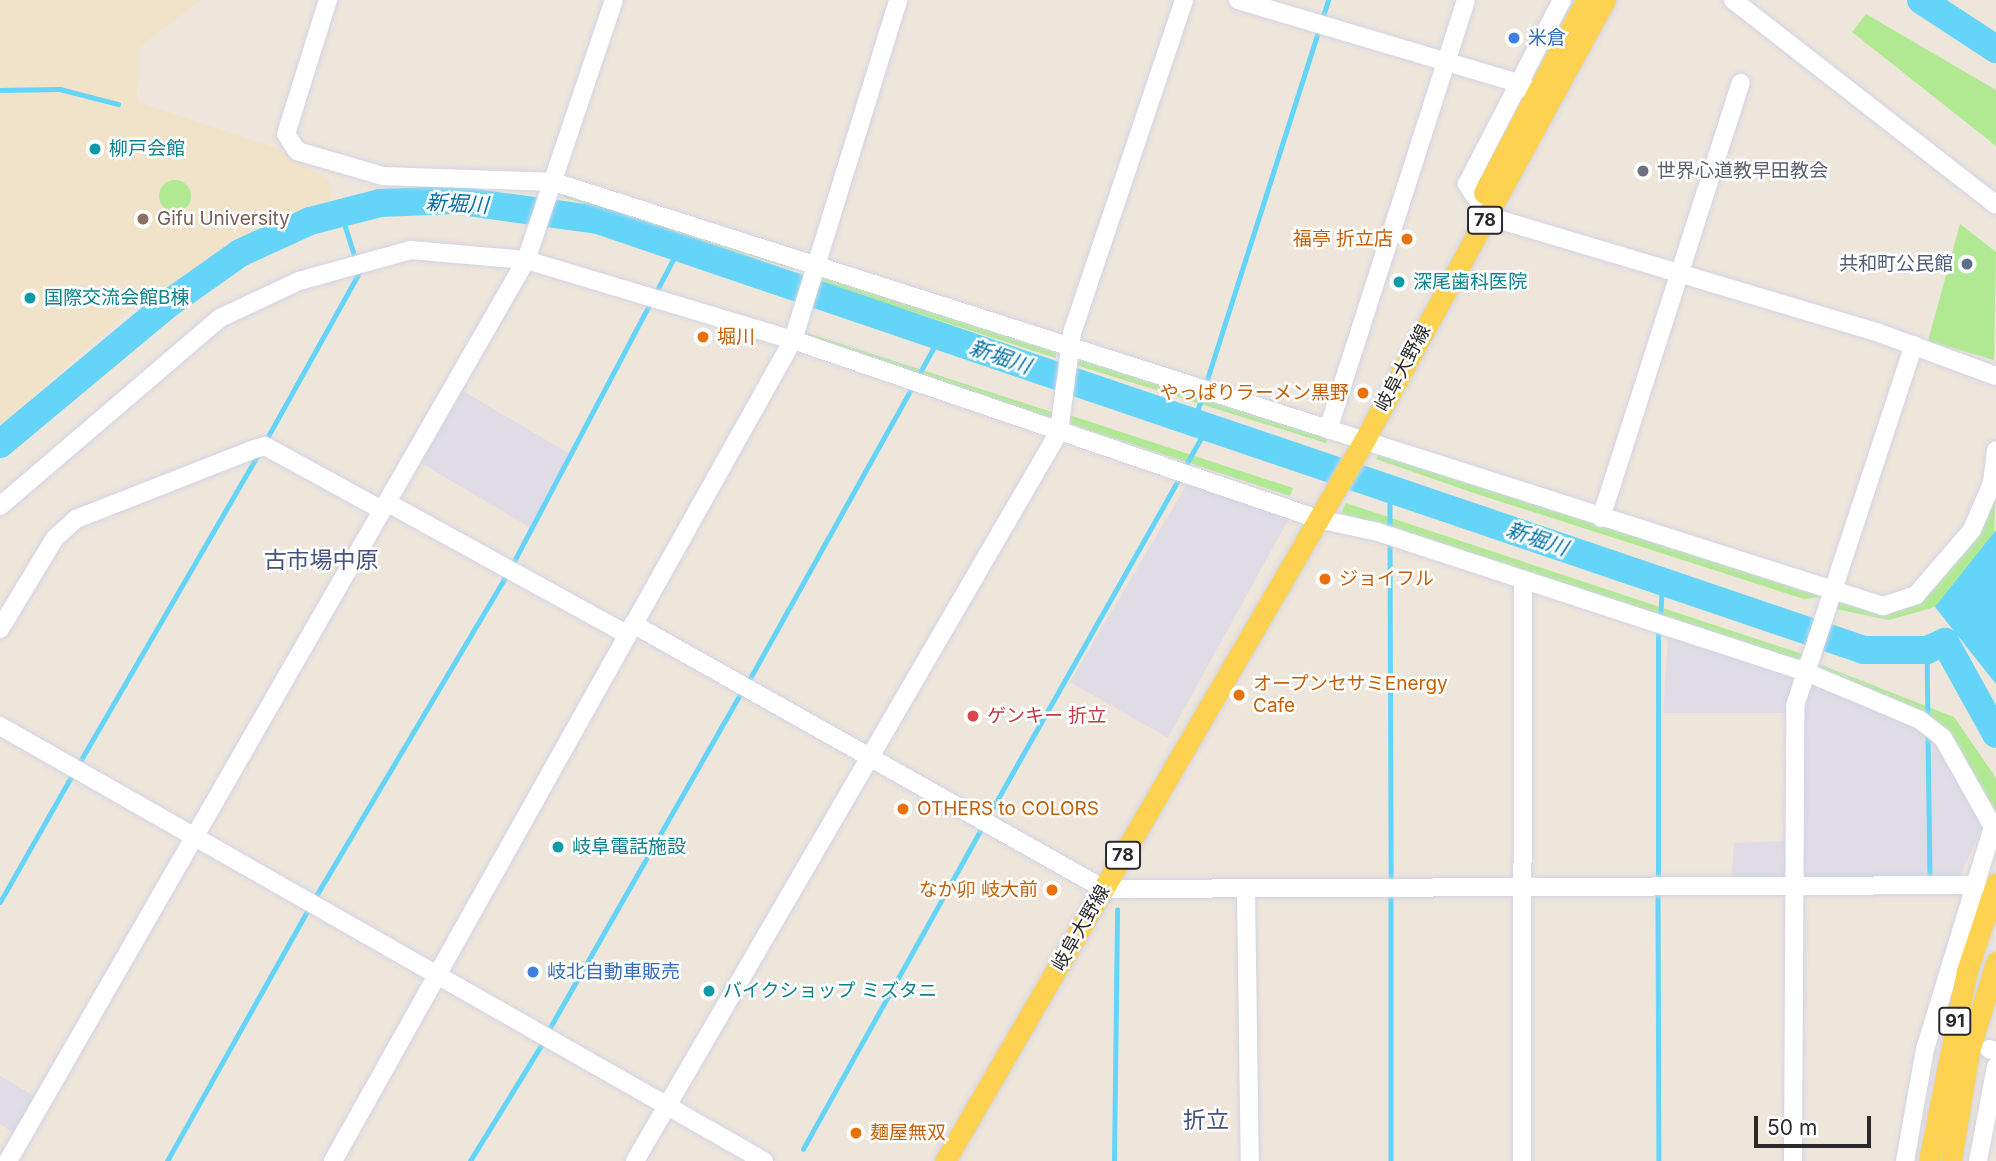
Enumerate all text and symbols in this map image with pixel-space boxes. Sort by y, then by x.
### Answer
place label: 米倉 [1528,27,1566,49]
marker: 米倉 [1506,30,1522,46]
place label: 柳戸会館 [109,138,185,160]
marker: 柳戸会館 [87,141,103,157]
place label: 世界心道教早田教会 [1657,160,1828,182]
marker: 世界心道教早田教会 [1635,163,1651,179]
water label: 新堀川 [425,190,489,218]
road number: 78 [1466,205,1504,234]
place label: Gifu University [157,208,290,230]
marker: Gifu University [135,211,151,227]
place label: 福亭 折立店 [1293,228,1393,250]
marker: 福亭 折立店 [1399,231,1415,247]
place label: 共和町公民館 [1839,253,1953,275]
marker: 共和町公民館 [1959,256,1975,272]
place label: 深尾歯科医院 [1413,271,1527,293]
marker: 深尾歯科医院 [1391,274,1407,290]
place label: 国際交流会館B棟 [44,287,189,309]
marker: 国際交流会館B棟 [22,290,38,306]
street label: 岐阜大野線 [1371,321,1435,415]
place label: 堀川 [717,326,755,348]
marker: 堀川 [695,329,711,345]
water label: 新堀川 [966,335,1034,379]
place label: やっぱりラーメン黒野 [1159,382,1349,404]
marker: やっぱりラーメン黒野 [1355,385,1371,401]
water label: 新堀川 [1503,517,1571,561]
district label: 古市場中原 [264,546,378,574]
place label: ジョイフル [1339,568,1434,590]
marker: ジョイフル [1317,571,1333,587]
place label: オープンセサミEnergy Cafe [1253,673,1449,717]
marker: オープンセサミEnergy Cafe [1231,687,1247,703]
place label: ゲンキー 折立 [987,705,1106,727]
marker: ゲンキー 折立 [965,708,981,724]
place label: OTHERS to COLORS [917,798,1099,820]
marker: OTHERS to COLORS [895,801,911,817]
place label: 岐阜電話施設 [572,836,686,858]
marker: 岐阜電話施設 [550,839,566,855]
road number: 78 [1104,840,1142,870]
place label: なか卯 岐大前 [919,879,1038,901]
street label: 岐阜大野線 [1047,881,1115,975]
marker: なか卯 岐大前 [1044,882,1060,898]
place label: 岐北自動車販売 [547,961,680,983]
marker: 岐北自動車販売 [525,964,541,980]
place label: バイクショップ ミズタニ [723,980,937,1002]
marker: バイクショップ ミズタニ [701,983,717,999]
road number: 91 [1938,1006,1972,1036]
scale bar [1758,1102,1875,1146]
district label: 折立 [1183,1106,1229,1134]
text: 50 m [1767,1115,1817,1140]
place label: 麺屋無双 [870,1122,946,1144]
marker: 麺屋無双 [848,1125,864,1141]

